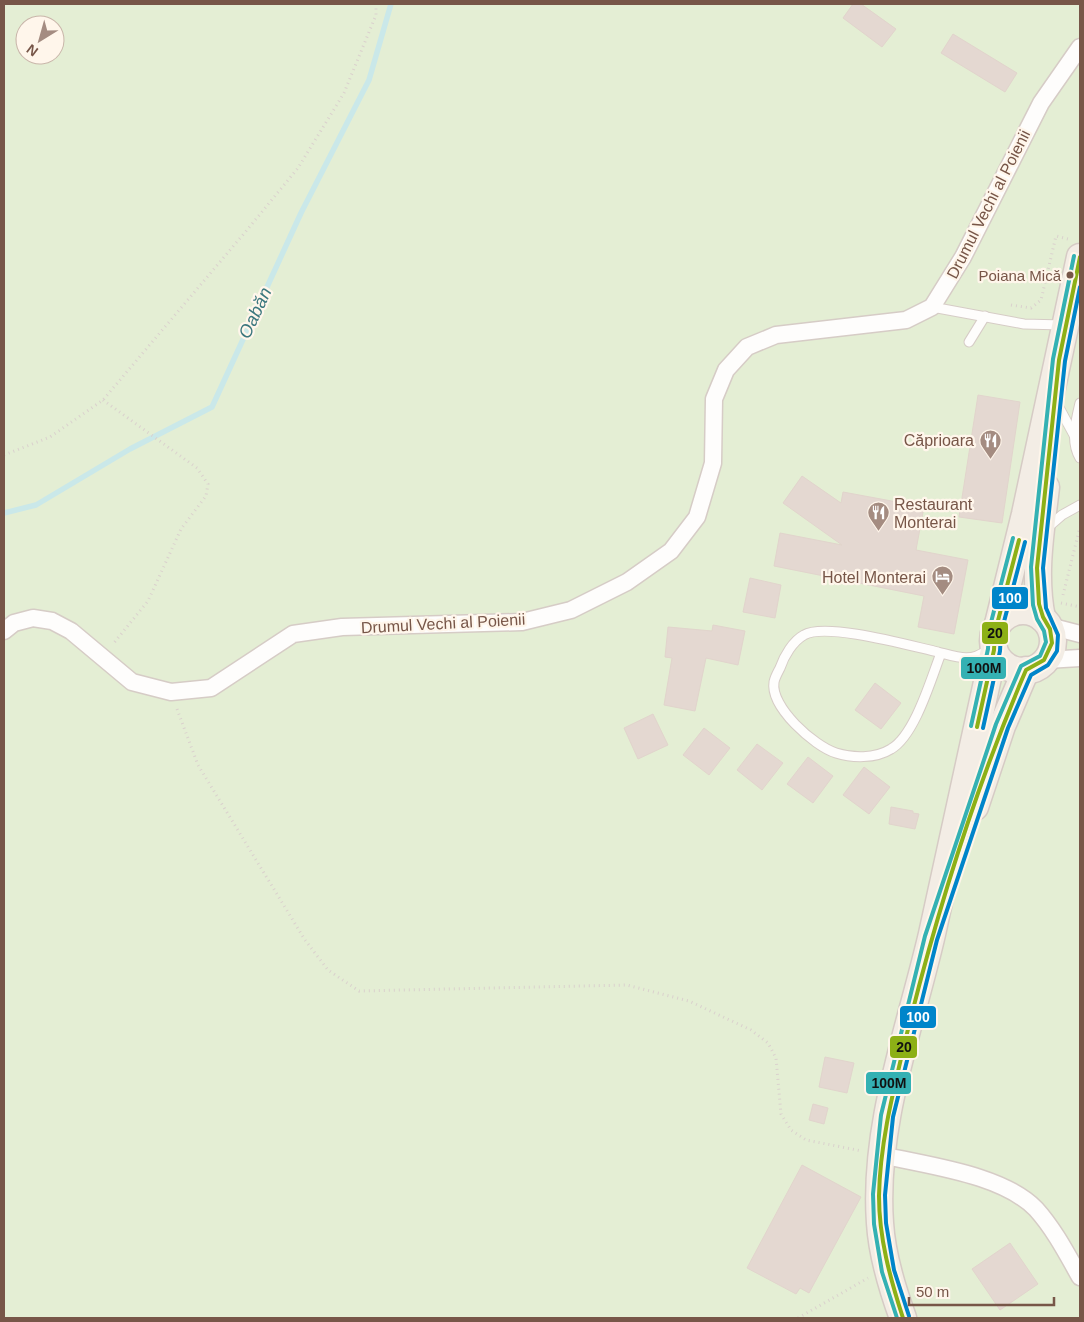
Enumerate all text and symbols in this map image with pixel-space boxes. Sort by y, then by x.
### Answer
north arrow [15,15,65,65]
text: N [23,41,41,60]
street label: Drumul Vechi al Poienii [944,127,1033,281]
place label: Poiana Mică [978,267,1062,284]
marker: Poiana Mică [1065,270,1075,280]
water label: Oabăn [235,284,275,342]
restaurant icon: Căprioara [978,428,1002,459]
place label: Căprioara [904,432,974,449]
place label: Restaurant Monterai [894,496,973,531]
restaurant icon: Restaurant Monterai [866,501,890,532]
hotel icon: Hotel Monterai [930,565,954,596]
place label: Hotel Monterai [822,569,926,586]
line badge: 100 [991,586,1029,610]
text: 100 [998,590,1022,606]
street label: Drumul Vechi al Poienii [360,611,526,636]
line badge: 20 [981,621,1009,645]
text: 20 [987,625,1003,641]
line badge: 100M [960,656,1007,680]
text: 100M [966,660,1002,676]
line badge: 100 [899,1005,937,1029]
text: 100 [906,1009,930,1025]
line badge: 20 [889,1035,918,1059]
text: 20 [896,1039,912,1055]
line badge: 100M [865,1071,912,1095]
text: 100M [871,1075,907,1091]
scale bar [909,1274,1054,1306]
text: 50 m [916,1283,949,1300]

